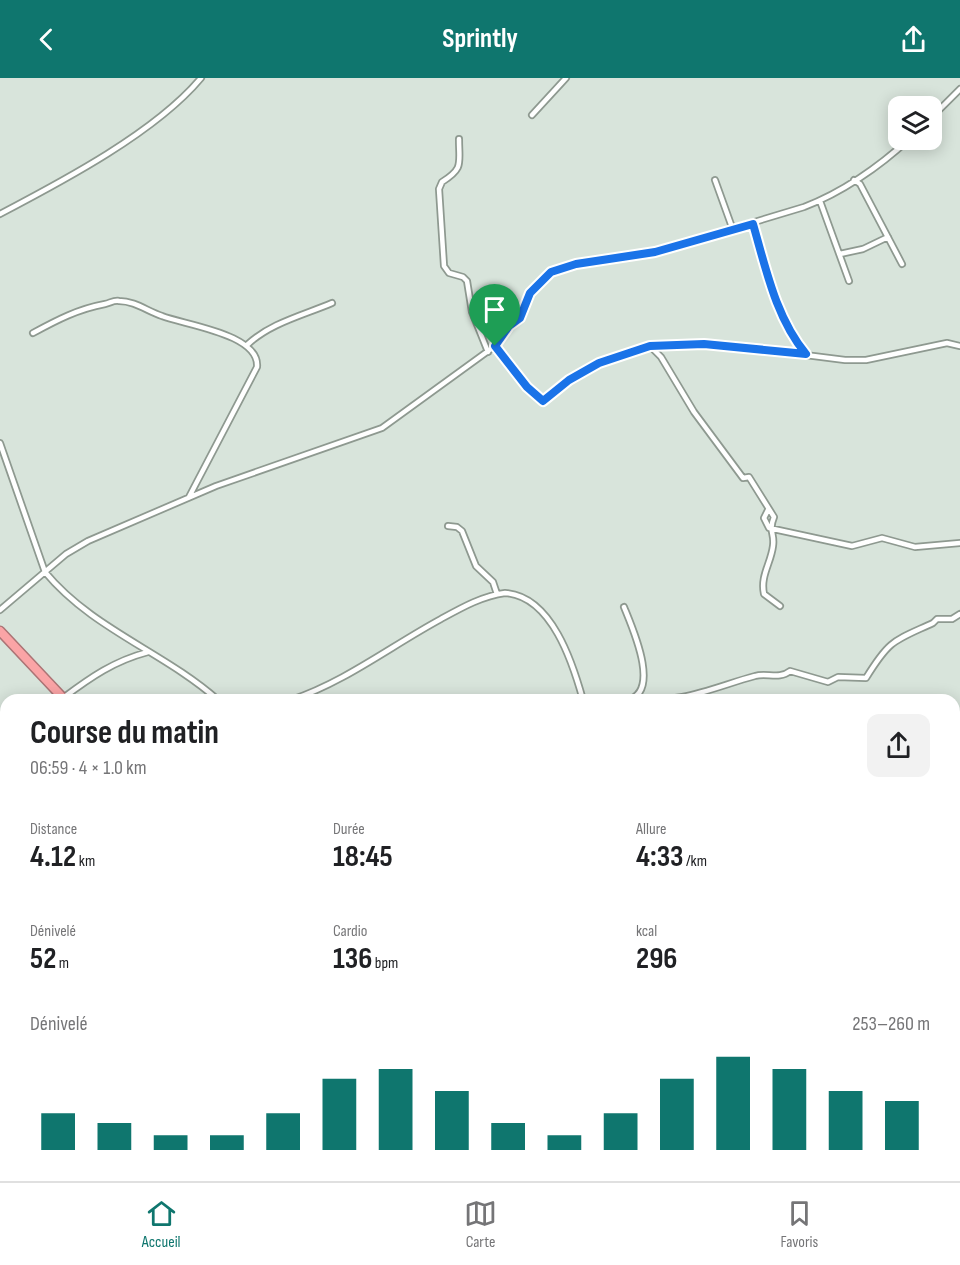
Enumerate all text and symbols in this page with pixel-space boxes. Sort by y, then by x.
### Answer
icon: back [30,23,63,56]
text: Sprintly [442,23,518,55]
icon: share [897,23,930,56]
map controls [888,96,942,150]
button: layers [888,96,942,150]
pin [469,284,520,346]
icon: arrive [478,293,511,326]
text: Course du matin [30,713,219,753]
button: share [867,714,930,777]
text: 06:59 · 4 × 1.0 km [30,756,146,780]
text: Distance [30,820,77,839]
text: Durée [333,820,365,839]
text: Allure [636,820,666,839]
text: 4.12 [30,839,76,875]
text: 18:45 [333,839,393,875]
text: 4:33 [636,839,684,875]
text: km [76,852,95,871]
text: /km [684,852,707,871]
text: Dénivelé [30,922,76,941]
text: Cardio [333,922,367,941]
text: kcal [636,922,657,941]
text: 52 [30,941,56,977]
text: 136 [333,941,372,977]
text: 296 [636,941,678,977]
text: m [56,954,69,973]
text: bpm [372,954,398,973]
text: Dénivelé [30,1012,88,1036]
text: 253–260 m [852,1012,930,1036]
tab: Accueil [142,1197,181,1252]
tab: Carte [464,1197,497,1252]
tab: Favoris [780,1197,818,1252]

